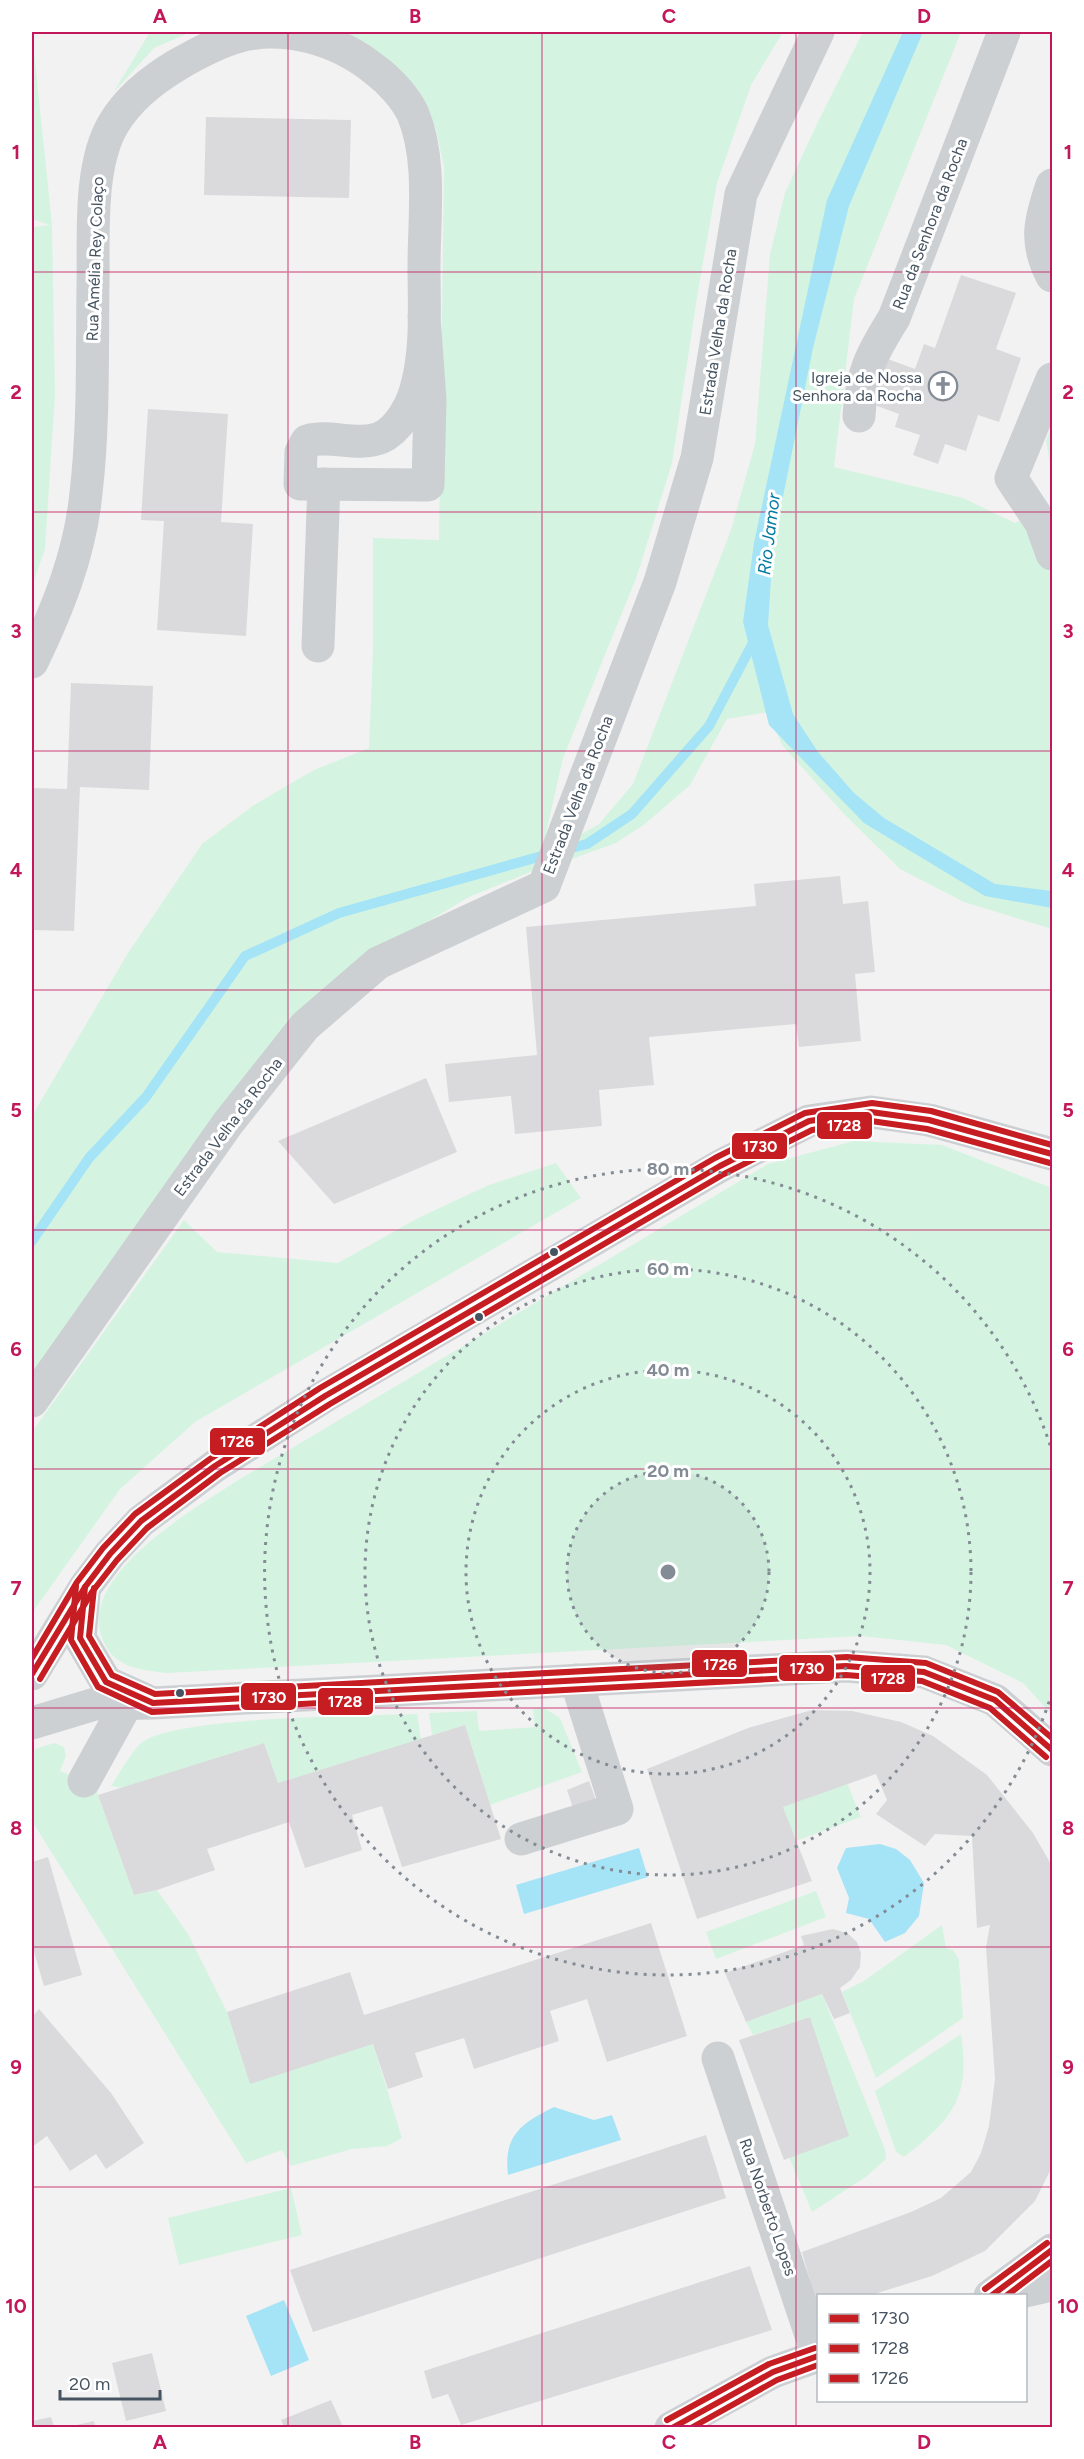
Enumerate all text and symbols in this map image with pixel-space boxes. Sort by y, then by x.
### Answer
text: A [153,4,168,28]
text: B [409,4,421,28]
text: C [662,4,676,28]
text: D [917,4,931,28]
street label: Rua da Senhora da Rocha [888,136,972,312]
text: 1 [12,140,20,164]
text: 1 [1064,140,1072,164]
street label: Rua Amélia Rey Colaço [83,176,107,342]
street label: Estrada Velha da Rocha [695,247,741,417]
place label: Igreja de Nossa Senhora da Rocha [792,368,922,405]
church icon: Igreja de Nossa Senhora da Rocha [927,370,959,402]
text: 2 [10,380,22,404]
text: 2 [1062,380,1074,404]
water label: Rio Jamor [753,491,785,576]
text: 3 [10,619,22,643]
text: 3 [1062,619,1074,643]
street label: Estrada Velha da Rocha [539,713,617,877]
text: 4 [10,858,23,882]
text: 4 [1062,858,1075,882]
street label: Estrada Velha da Rocha [170,1054,286,1200]
text: 5 [10,1098,22,1122]
text: 5 [1062,1098,1074,1122]
line badge: 1728 [816,1111,873,1140]
text: 1728 [827,1116,862,1135]
line badge: 1730 [731,1132,788,1160]
text: 1730 [743,1137,777,1156]
text: 80 m [647,1158,689,1180]
unlabelled marker [548,1246,560,1258]
text: 60 m [647,1258,689,1280]
unlabelled marker [473,1311,485,1323]
text: 6 [10,1337,22,1361]
text: 6 [1062,1337,1074,1361]
text: 40 m [646,1359,690,1381]
line badge: 1726 [209,1427,266,1456]
text: 1726 [220,1432,254,1451]
text: 20 m [647,1460,689,1482]
centre of rings [658,1562,678,1582]
text: 7 [10,1576,22,1600]
text: 7 [1062,1576,1074,1600]
line badge: 1726 [691,1649,748,1678]
line badge: 1730 [778,1654,835,1682]
text: 1726 [703,1655,737,1674]
text: 1730 [790,1659,824,1678]
line badge: 1728 [860,1664,916,1693]
text: 1728 [871,1669,906,1688]
line badge: 1730 [240,1682,297,1711]
unlabelled marker [174,1687,186,1699]
line badge: 1728 [317,1687,374,1716]
text: 1730 [252,1688,286,1707]
text: 1728 [328,1692,363,1711]
text: 8 [10,1816,22,1840]
text: 8 [1062,1816,1074,1840]
text: 9 [10,2055,22,2079]
text: 9 [1062,2055,1074,2079]
street label: Rua Norberto Lopes [736,2136,800,2278]
text: 10 [5,2294,27,2318]
legend [817,2294,1027,2402]
text: 10 [1057,2294,1079,2318]
text: 1730 [871,2307,909,2329]
text: 1728 [871,2337,909,2359]
scale bar [60,2363,160,2401]
text: 1726 [871,2367,908,2389]
text: 20 m [69,2373,110,2395]
text: A [153,2430,168,2454]
text: B [409,2430,421,2454]
text: C [662,2430,676,2454]
text: D [917,2430,931,2454]

